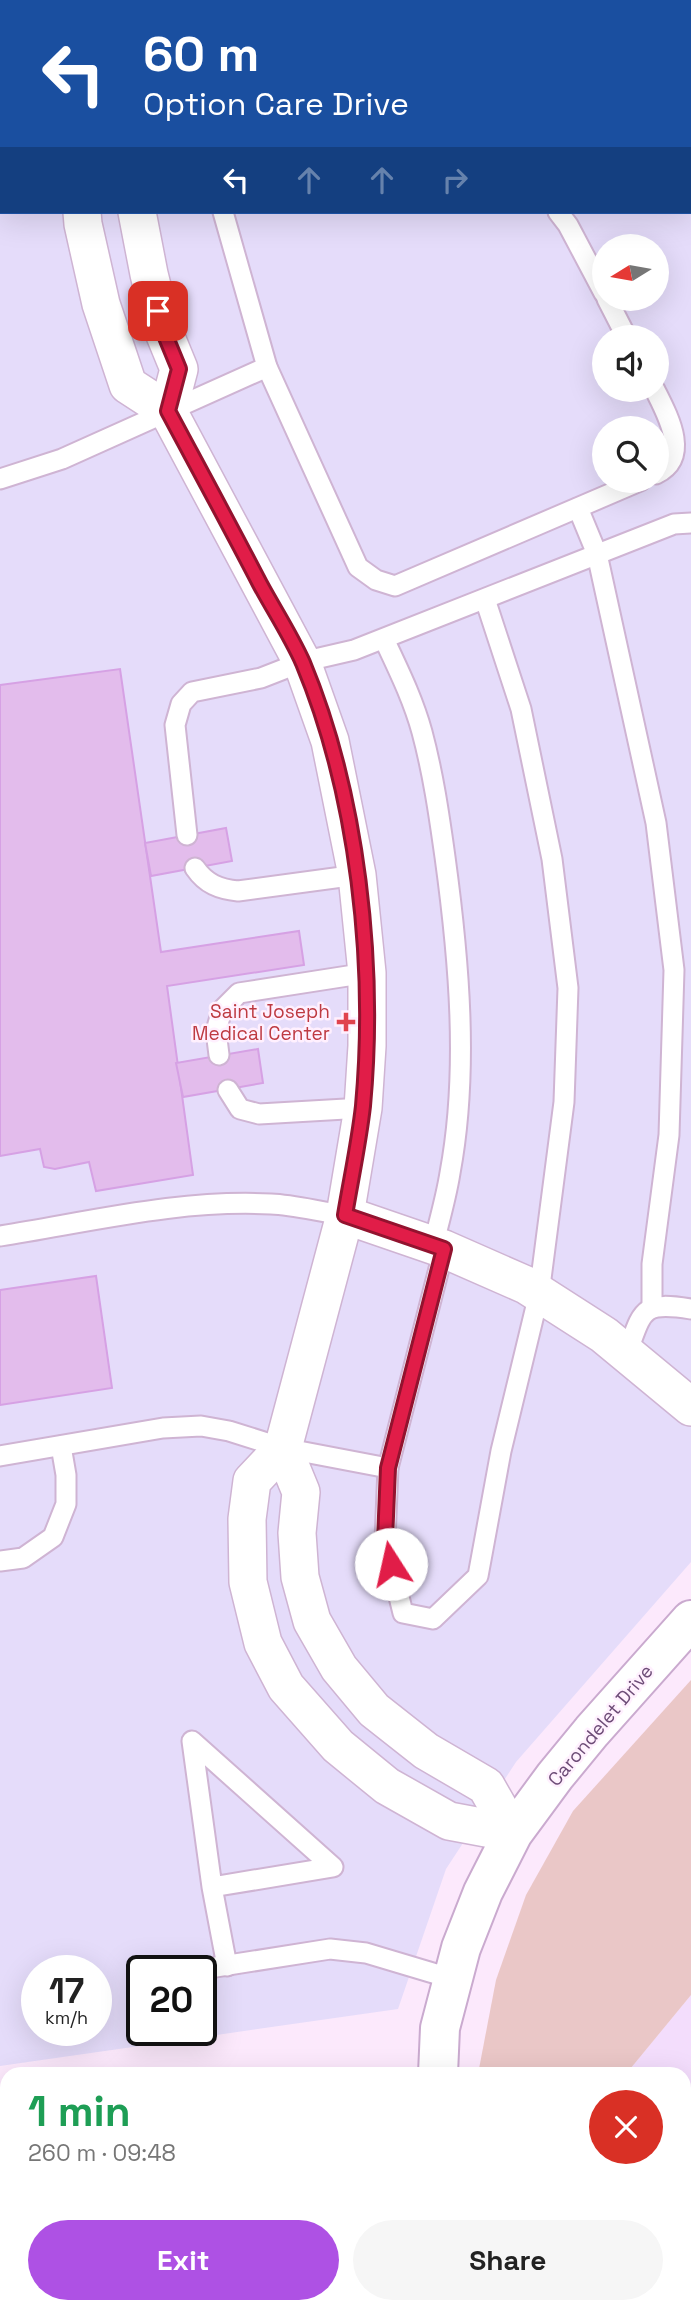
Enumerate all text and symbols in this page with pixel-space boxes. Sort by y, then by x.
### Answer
text: 60 m [143,23,259,85]
icon: left [28,28,119,119]
text: Option Care Drive [143,84,409,124]
icon: left [217,161,255,199]
icon: ahead [290,161,328,199]
icon: ahead [363,161,401,199]
icon: right [436,161,474,199]
north arrow [592,234,668,312]
map controls [592,234,669,493]
pin [128,281,188,341]
icon: arrive [139,292,177,330]
button: sound [592,325,669,402]
button: search [592,416,669,493]
place label: Saint Joseph Medical Center [192,999,330,1046]
marker: Saint Joseph Medical Center [336,1012,356,1032]
position arrow [354,1527,428,1601]
street label: Carondelet Drive [542,1659,659,1791]
speed limit sign: 20 [126,1955,217,2046]
text: 17 [49,1969,84,2013]
text: km/h [45,2006,88,2029]
text: 1 min [28,2085,131,2138]
button: close [589,2090,663,2164]
text: 260 m · 09:48 [28,2138,176,2168]
button: Exit [28,2220,339,2300]
button: Share [353,2220,663,2300]

